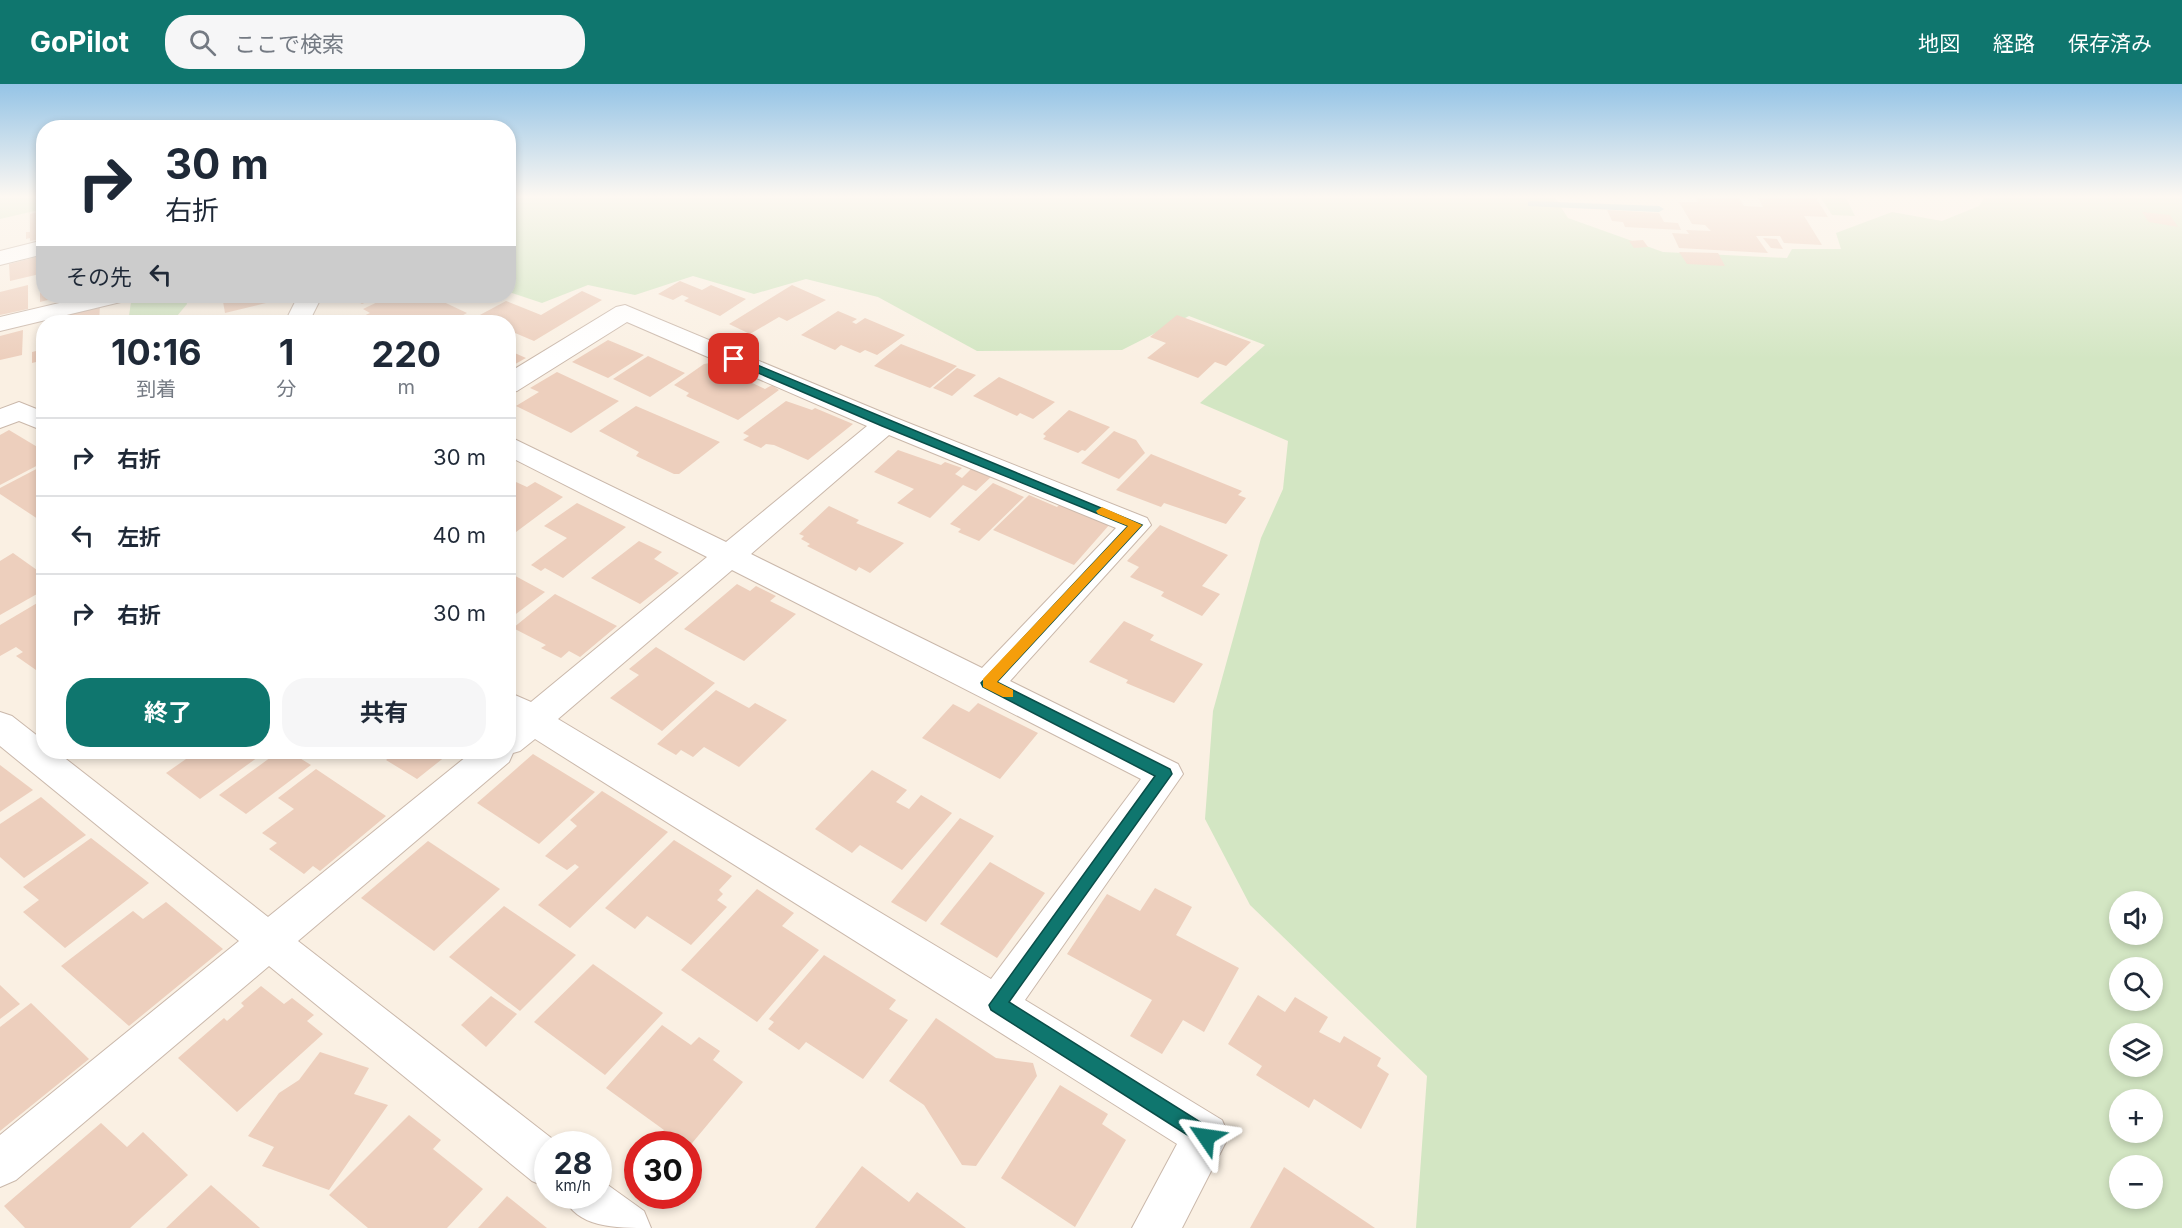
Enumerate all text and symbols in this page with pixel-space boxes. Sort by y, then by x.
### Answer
search box [165,15,585,69]
text: GoPilot [30,25,129,59]
icon: search [186,26,219,59]
text: ここで検索 [234,31,344,57]
text: 地図 [1918,31,1960,56]
text: 経路 [1993,31,2035,56]
text: 保存済み [2068,31,2152,56]
text: 30 m [165,138,269,189]
icon: right [66,144,144,222]
text: 右折 [165,194,219,227]
icon: left [144,258,177,291]
text: その先 [66,264,132,290]
text: 10:16 [111,330,202,374]
text: 1 [279,330,294,374]
text: 220 [371,332,441,376]
pin [708,333,759,384]
icon: arrive [717,342,750,375]
text: m [398,375,415,399]
text: 到着 [136,377,176,401]
text: 分 [277,377,297,401]
icon: right [66,441,99,474]
text: 30 m [433,444,486,470]
text: 右折 [117,446,161,472]
icon: left [66,519,99,552]
text: 40 m [432,522,486,548]
text: 左折 [117,524,161,550]
icon: right [66,597,99,630]
text: 30 m [433,600,486,626]
text: 右折 [117,602,161,628]
button: 終了 [66,678,270,747]
button: 共有 [282,678,486,747]
map controls [2109,891,2163,1209]
button: sound [2109,891,2163,945]
button: search [2109,957,2163,1011]
button: layers [2109,1023,2163,1077]
button: + [2109,1089,2163,1143]
position arrow [1174,1105,1238,1169]
speed limit sign: 30 [624,1131,702,1209]
text: 28 [554,1145,592,1181]
button: − [2109,1155,2163,1209]
text: km/h [555,1176,591,1195]

